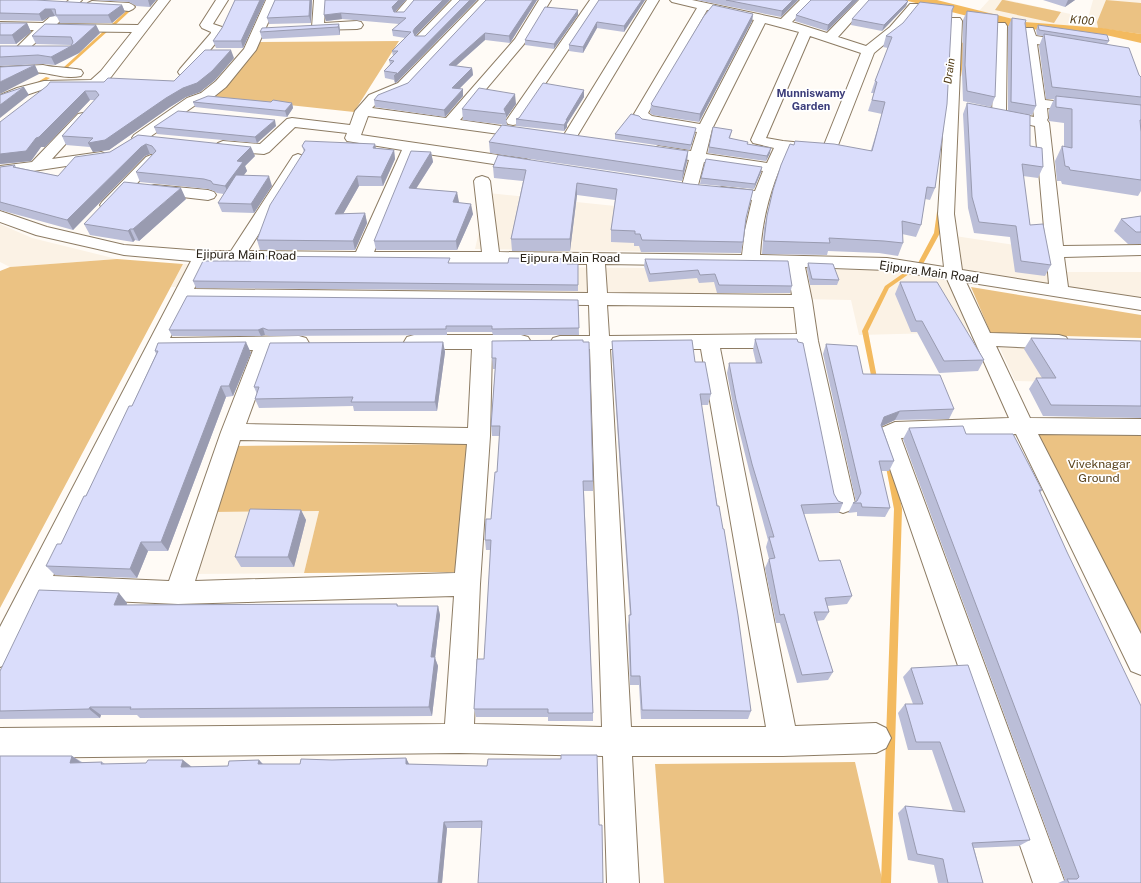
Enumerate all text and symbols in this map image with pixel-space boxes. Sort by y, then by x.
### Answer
water label: K100 [1069,13,1095,27]
water label: Drain [941,57,957,85]
district label: Munniswamy Garden [777,87,846,112]
street label: Ejipura Main Road [196,247,296,263]
street label: Ejipura Main Road [520,251,620,265]
street label: Ejipura Main Road [878,258,980,286]
park label: Viveknagar Ground [1068,457,1131,485]

